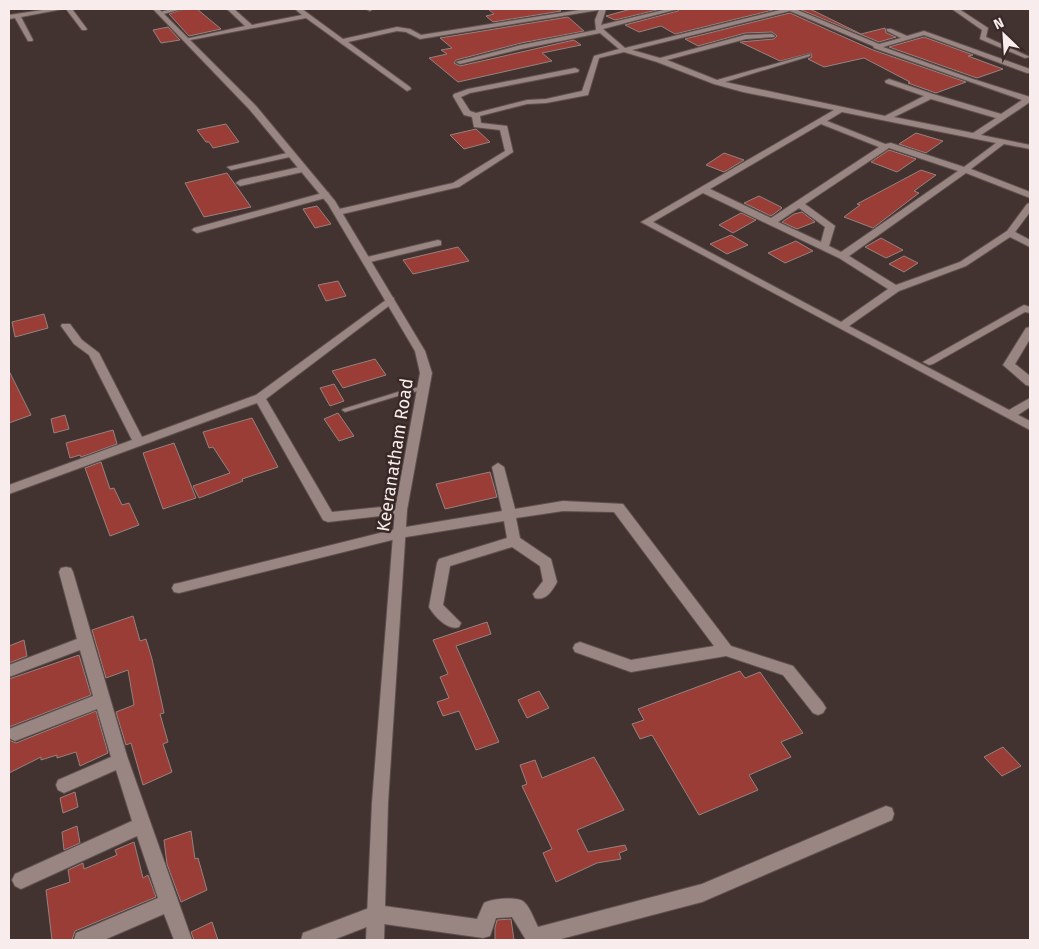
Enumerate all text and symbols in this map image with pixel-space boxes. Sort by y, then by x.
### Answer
north arrow [979,10,1029,60]
text: N [991,14,1007,33]
street label: Keeranatham Road [372,377,418,533]

